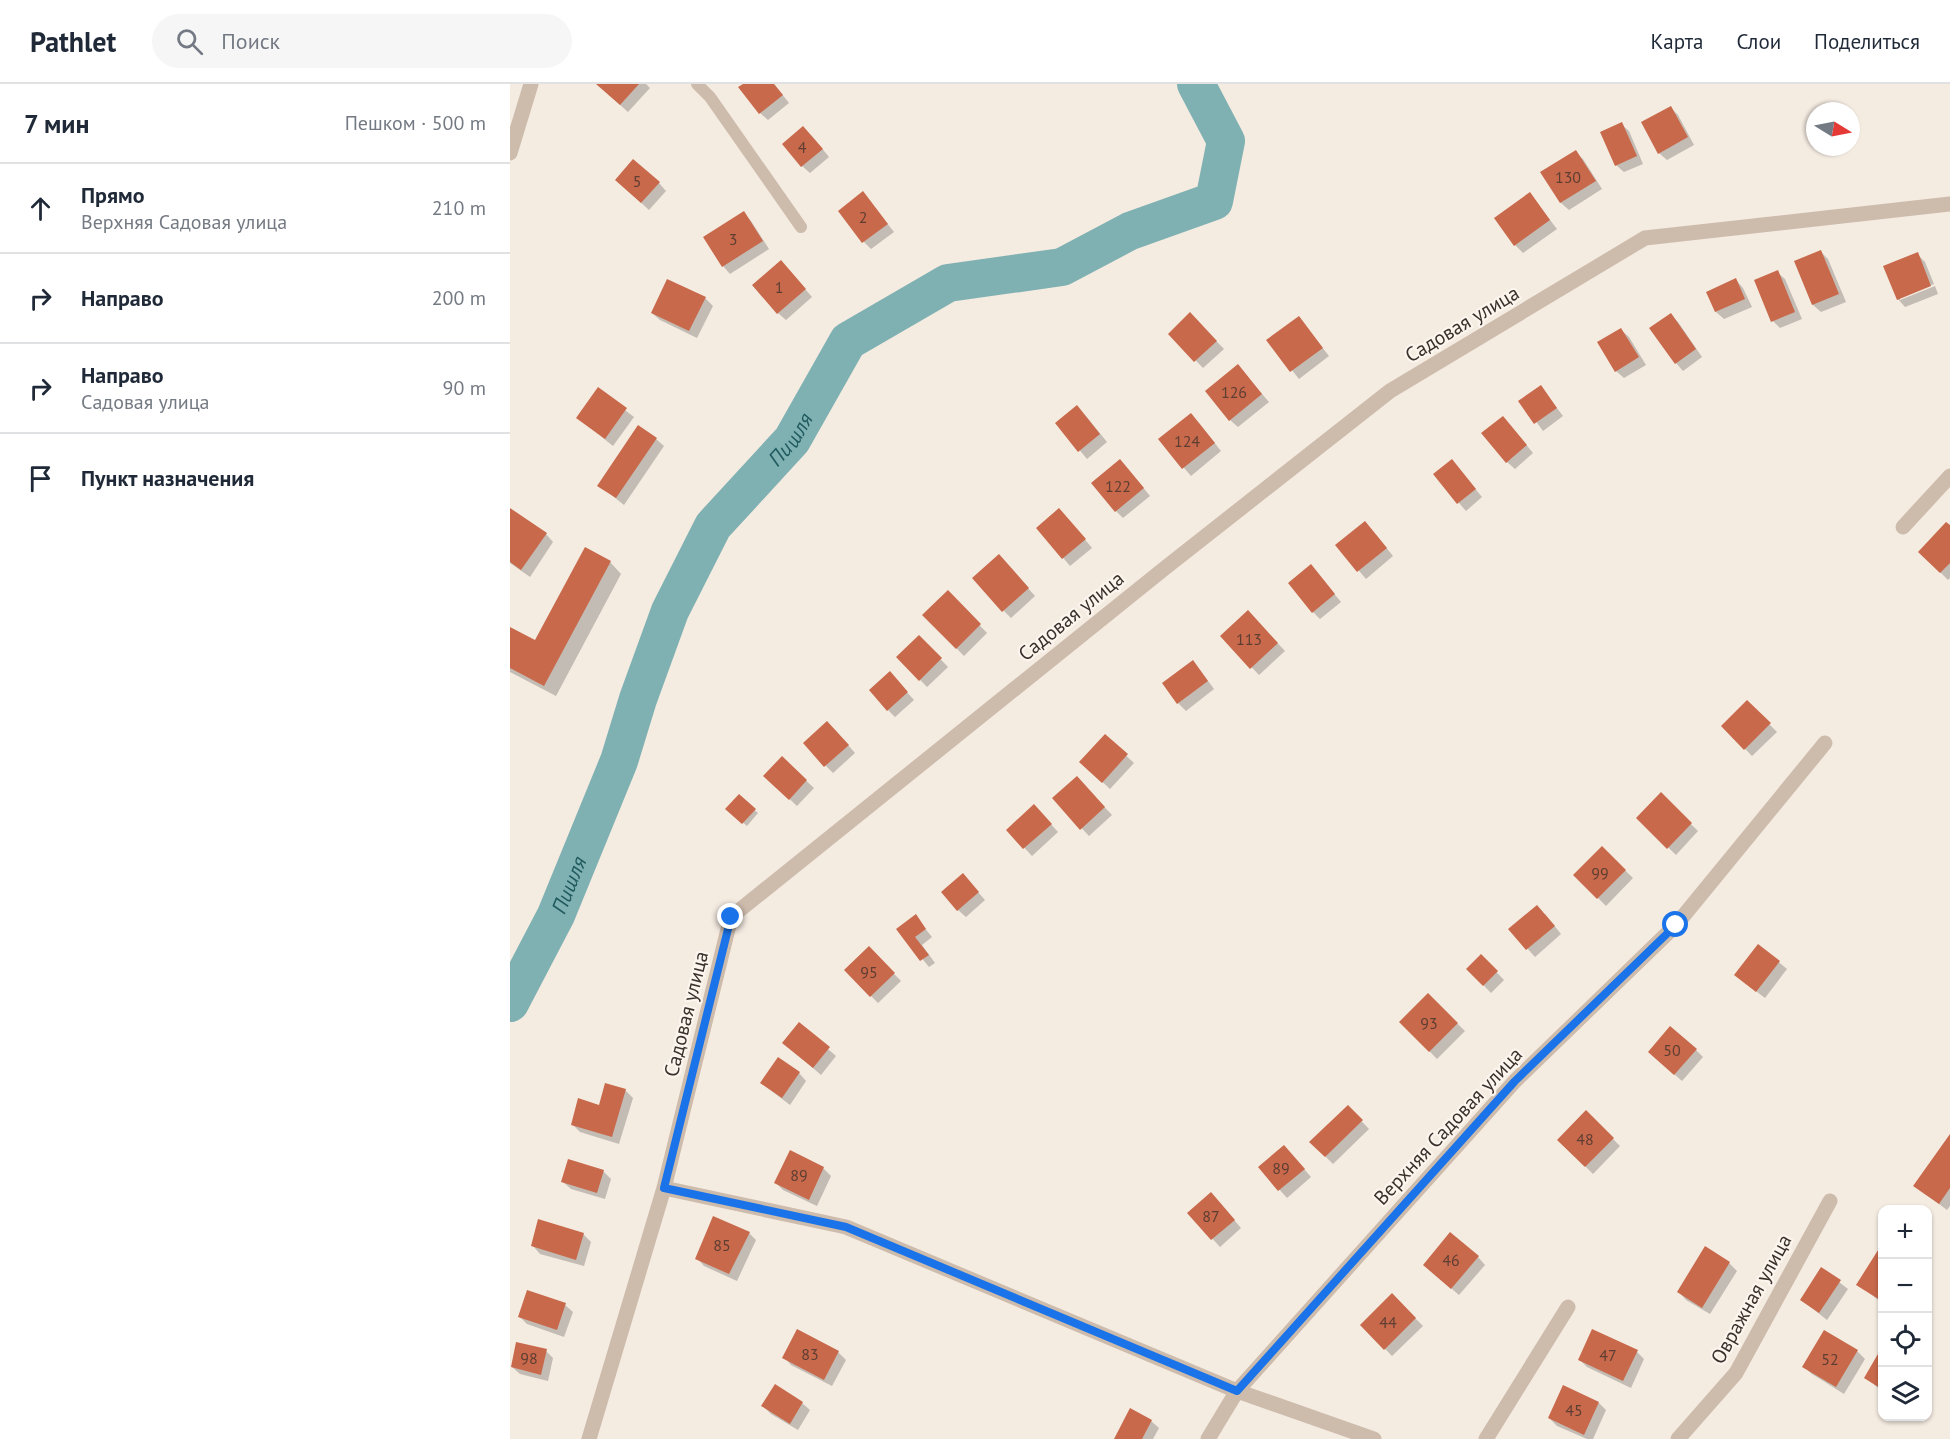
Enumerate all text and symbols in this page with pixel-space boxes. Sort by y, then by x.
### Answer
search box [152,14,572,68]
text: Pathlet [30,23,116,60]
icon: search [173,25,206,58]
text: Поиск [221,27,280,55]
text: Карта [1650,28,1703,55]
text: Слои [1736,28,1781,55]
text: Поделиться [1814,28,1920,55]
north arrow [1806,102,1860,156]
text: 7 мин [24,107,89,140]
text: Пешком · 500 m [345,110,486,136]
house number: 4 [798,137,807,157]
house number: 130 [1555,167,1581,187]
house number: 5 [633,171,641,191]
text: Прямо [81,181,144,209]
icon: ahead [24,192,57,225]
text: 210 m [432,195,486,221]
house number: 2 [859,207,867,227]
text: Верхняя Садовая улица [81,209,287,235]
house number: 3 [729,229,737,249]
house number: 1 [775,277,783,297]
street label: Садовая улица [1400,280,1524,368]
icon: right [24,282,57,315]
text: Направо [81,284,164,312]
text: 200 m [432,285,486,311]
text: Направо [81,361,164,389]
icon: right [24,372,57,405]
text: 90 m [443,375,486,401]
house number: 126 [1221,382,1247,402]
text: Садовая улица [81,389,210,415]
water label: Пишля [762,407,818,471]
house number: 124 [1174,431,1200,451]
icon: arrive [24,462,57,495]
text: Пункт назначения [81,464,254,492]
house number: 122 [1105,476,1131,496]
street label: Садовая улица [1013,565,1129,667]
house number: 113 [1236,629,1262,649]
water label: Пишля [545,852,592,917]
house number: 99 [1591,863,1609,883]
route end [717,903,743,929]
route start [1662,911,1688,937]
street label: Садовая улица [658,948,714,1080]
house number: 95 [860,962,878,982]
house number: 93 [1420,1013,1438,1033]
house number: 50 [1663,1040,1681,1060]
street label: Верхняя Садовая улица [1368,1042,1528,1210]
house number: 48 [1576,1129,1594,1149]
house number: 89 [1272,1158,1290,1178]
house number: 89 [790,1165,808,1185]
map controls [1878,1205,1932,1421]
button: + [1878,1205,1932,1259]
house number: 87 [1202,1206,1220,1226]
street label: Овражная улица [1705,1230,1797,1368]
house number: 85 [713,1235,731,1255]
house number: 46 [1442,1250,1460,1270]
button: − [1878,1259,1932,1313]
house number: 44 [1379,1312,1397,1332]
button: locate [1878,1313,1932,1367]
house number: 83 [801,1344,819,1364]
house number: 47 [1599,1345,1617,1365]
house number: 98 [520,1348,538,1368]
house number: 52 [1821,1349,1839,1369]
button: layers [1878,1367,1932,1421]
house number: 45 [1565,1400,1583,1420]

